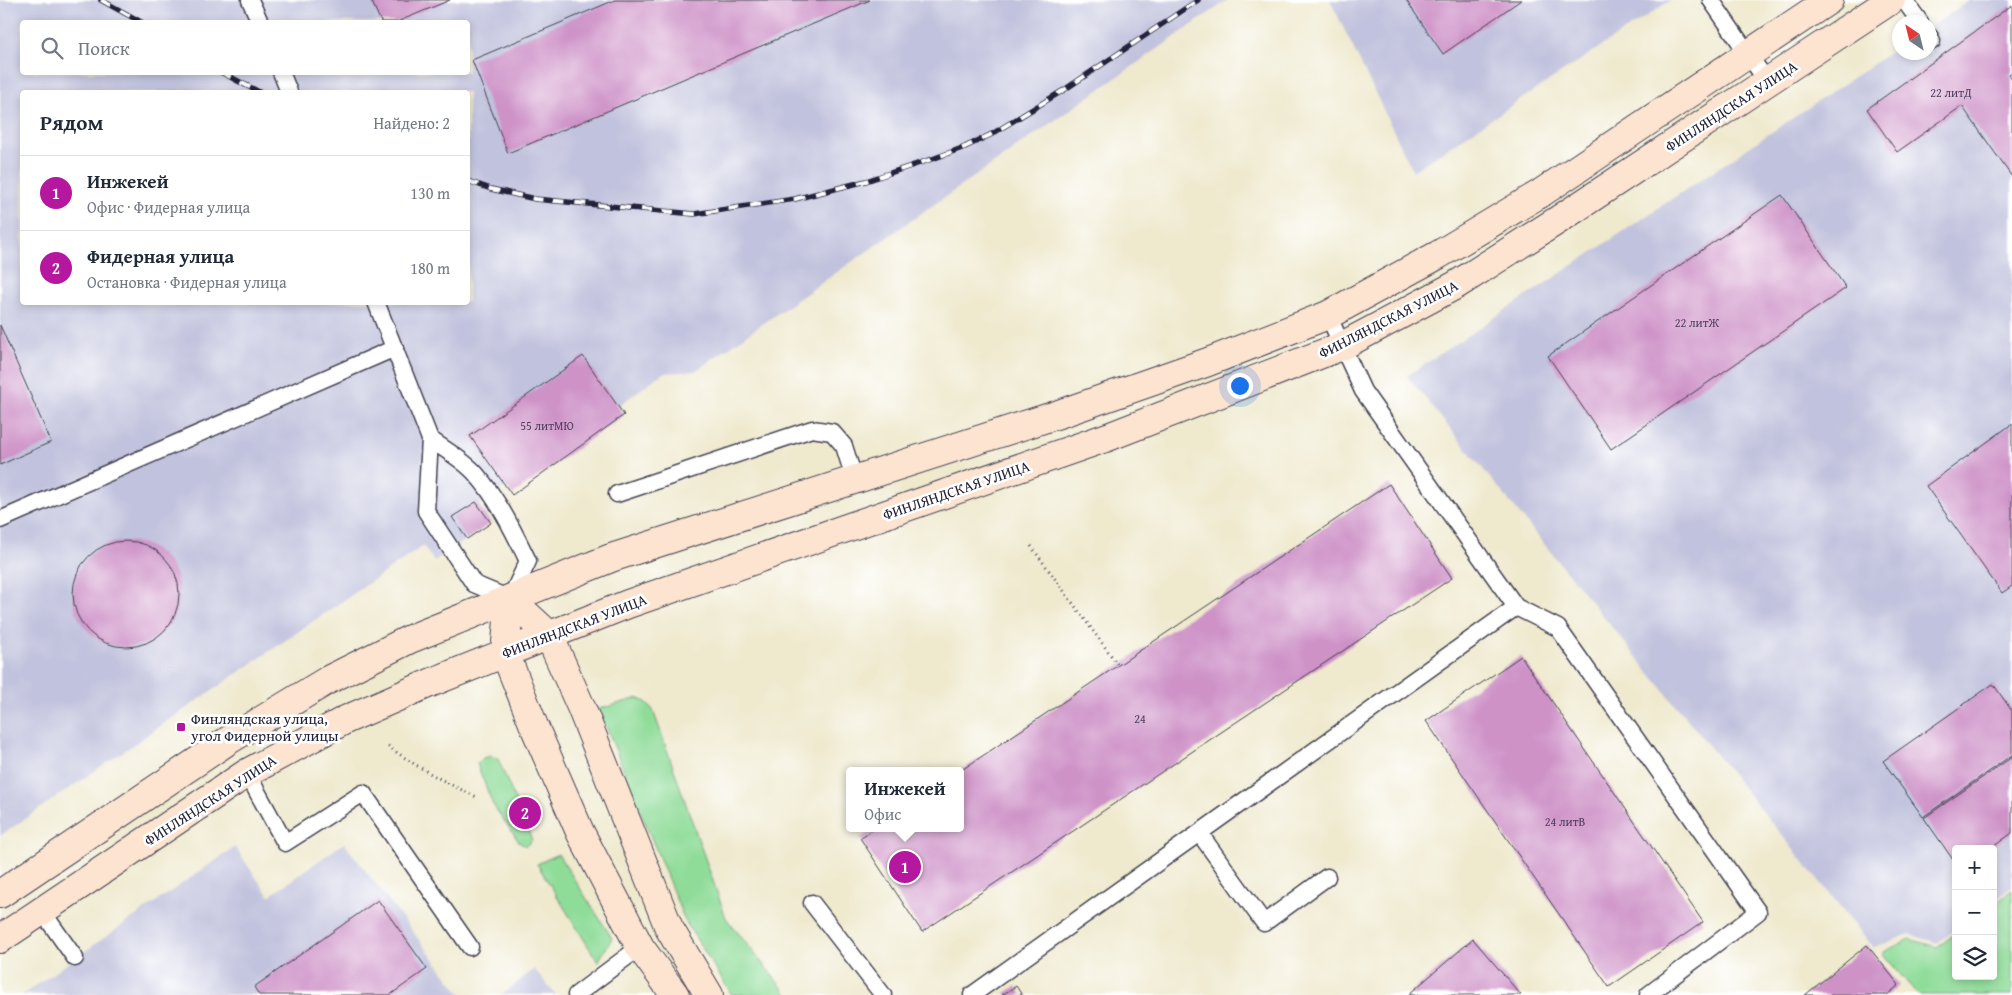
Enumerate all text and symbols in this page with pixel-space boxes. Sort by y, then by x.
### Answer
north arrow [1892,15,1937,60]
search box [20,20,470,75]
icon: search [38,34,66,62]
text: Поиск [78,34,130,62]
street label: ФИНЛЯНДСКАЯ УЛИЦА [1661,55,1801,157]
house number: 22 литД [1930,84,1972,101]
text: Рядом [40,107,103,138]
text: Найдено: 2 [373,111,450,135]
text: Инжекей [87,167,169,195]
text: 1 [52,181,60,205]
text: 130 m [410,181,450,205]
text: Офис · Фидерная улица [87,195,250,219]
text: Фидерная улица [87,242,234,270]
text: 2 [52,256,60,280]
text: 180 m [410,256,450,280]
text: Остановка · Фидерная улица [87,270,287,294]
street label: ФИНЛЯНДСКАЯ УЛИЦА [1315,275,1461,363]
house number: 22 литЖ [1675,314,1720,331]
your location [1227,373,1253,399]
house number: 55 литМЮ [520,417,574,434]
street label: ФИНЛЯНДСКАЯ УЛИЦА [880,455,1032,525]
street label: ФИНЛЯНДСКАЯ УЛИЦА [498,589,650,663]
place label: Финляндская улица, угол Фидерной улицы [190,708,339,746]
house number: 24 [1134,710,1146,727]
marker: Финляндская улица, угол Фидерной улицы [175,721,187,733]
street label: ФИНЛЯНДСКАЯ УЛИЦА [140,749,280,851]
popup [846,767,964,832]
text: Инжекей [864,774,946,802]
pin: 2 [509,794,541,832]
text: Офис [864,802,901,826]
house number: 24 литВ [1545,813,1585,830]
map controls [1952,845,1997,980]
button: + [1952,845,1997,890]
pin: 1 [889,848,921,886]
button: − [1952,890,1997,935]
button: layers [1952,935,1997,980]

